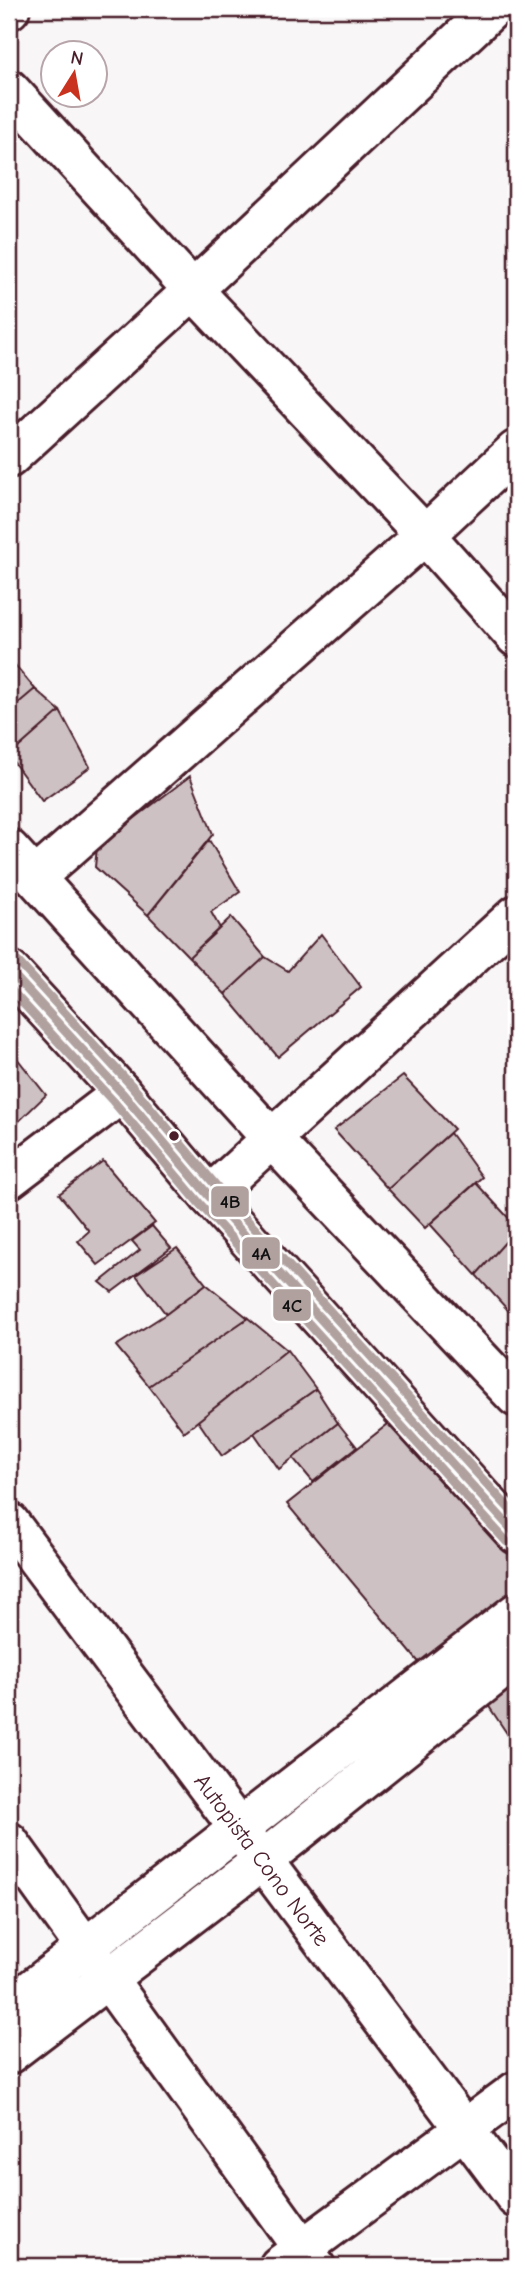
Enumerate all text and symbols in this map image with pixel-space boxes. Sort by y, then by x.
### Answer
north arrow [38,38,108,108]
text: N [69,46,85,70]
unlabelled marker [167,1129,181,1143]
line badge: 4B [210,1185,250,1218]
text: 4B [220,1191,240,1213]
line badge: 4A [241,1236,281,1270]
text: 4A [251,1243,271,1265]
line badge: 4C [272,1288,312,1322]
text: 4C [282,1295,303,1317]
street label: Autopista Cono Norte [189,1768,336,1951]

